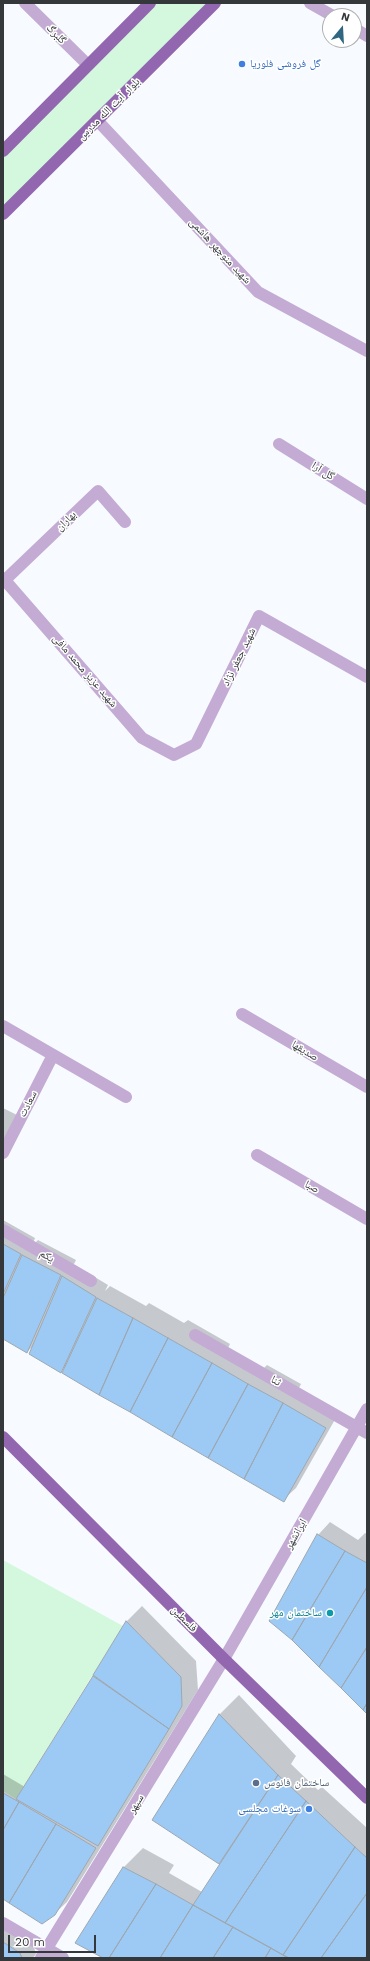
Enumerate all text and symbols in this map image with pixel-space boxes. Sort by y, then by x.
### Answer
north arrow [322,8,362,48]
text: N [340,10,351,25]
street label: گلبرگ [43,21,69,47]
place label: گل فروشی فلوریا [250,57,321,71]
marker: گل فروشی فلوریا [237,59,247,69]
street label: بلوار آیت الله مدرس [75,75,143,143]
street label: شهید منوچهر هاشمی [186,215,254,287]
street label: گل آرا [309,459,337,483]
street label: بهاران [53,508,79,534]
street label: شهید جعفر نژاد [219,626,259,688]
street label: شهید عزیز محمد مافی [50,632,120,710]
street label: صدیقها [289,1038,321,1064]
street label: سعادت [16,1089,40,1119]
street label: صبا [302,1178,322,1196]
street label: یکم [37,1247,57,1265]
street label: ثنا [268,1373,284,1389]
street label: ایرانشهر [282,1517,310,1551]
street label: فلسطین [168,1603,200,1635]
place label: ساختمان مهر [270,1606,322,1620]
marker: ساختمان مهر [325,1608,335,1618]
place label: ساختمان فانوس [264,1776,329,1790]
marker: ساختمان فانوس [251,1778,261,1788]
street label: سپهر [125,1792,147,1816]
place label: سوغات مجلسی [238,1802,301,1816]
marker: سوغات مجلسی [304,1804,314,1814]
scale bar [10,1927,98,1953]
text: 20 m [15,1935,45,1949]

